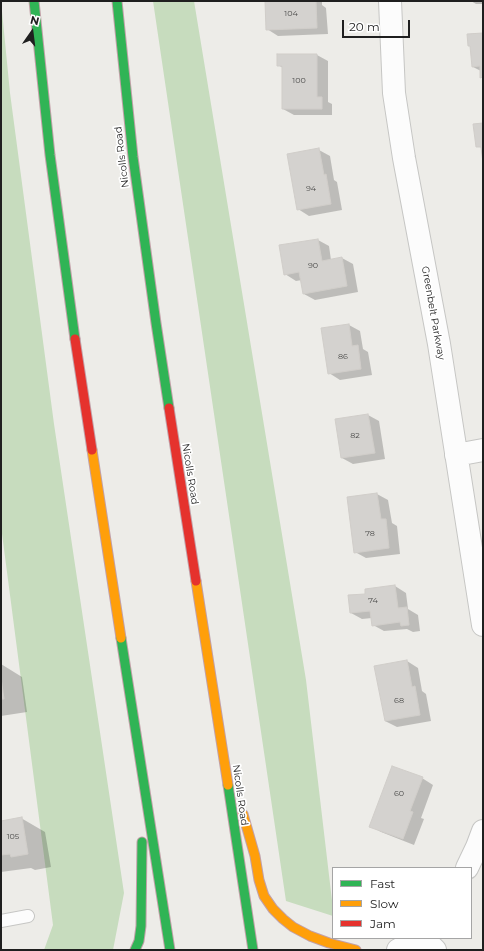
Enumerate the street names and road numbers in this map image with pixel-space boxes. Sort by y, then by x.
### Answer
street label: Nicolls Road [112,126,132,188]
street label: Greenbelt Parkway [419,265,447,361]
street label: Nicolls Road [179,443,201,505]
street label: Nicolls Road [230,764,250,826]

